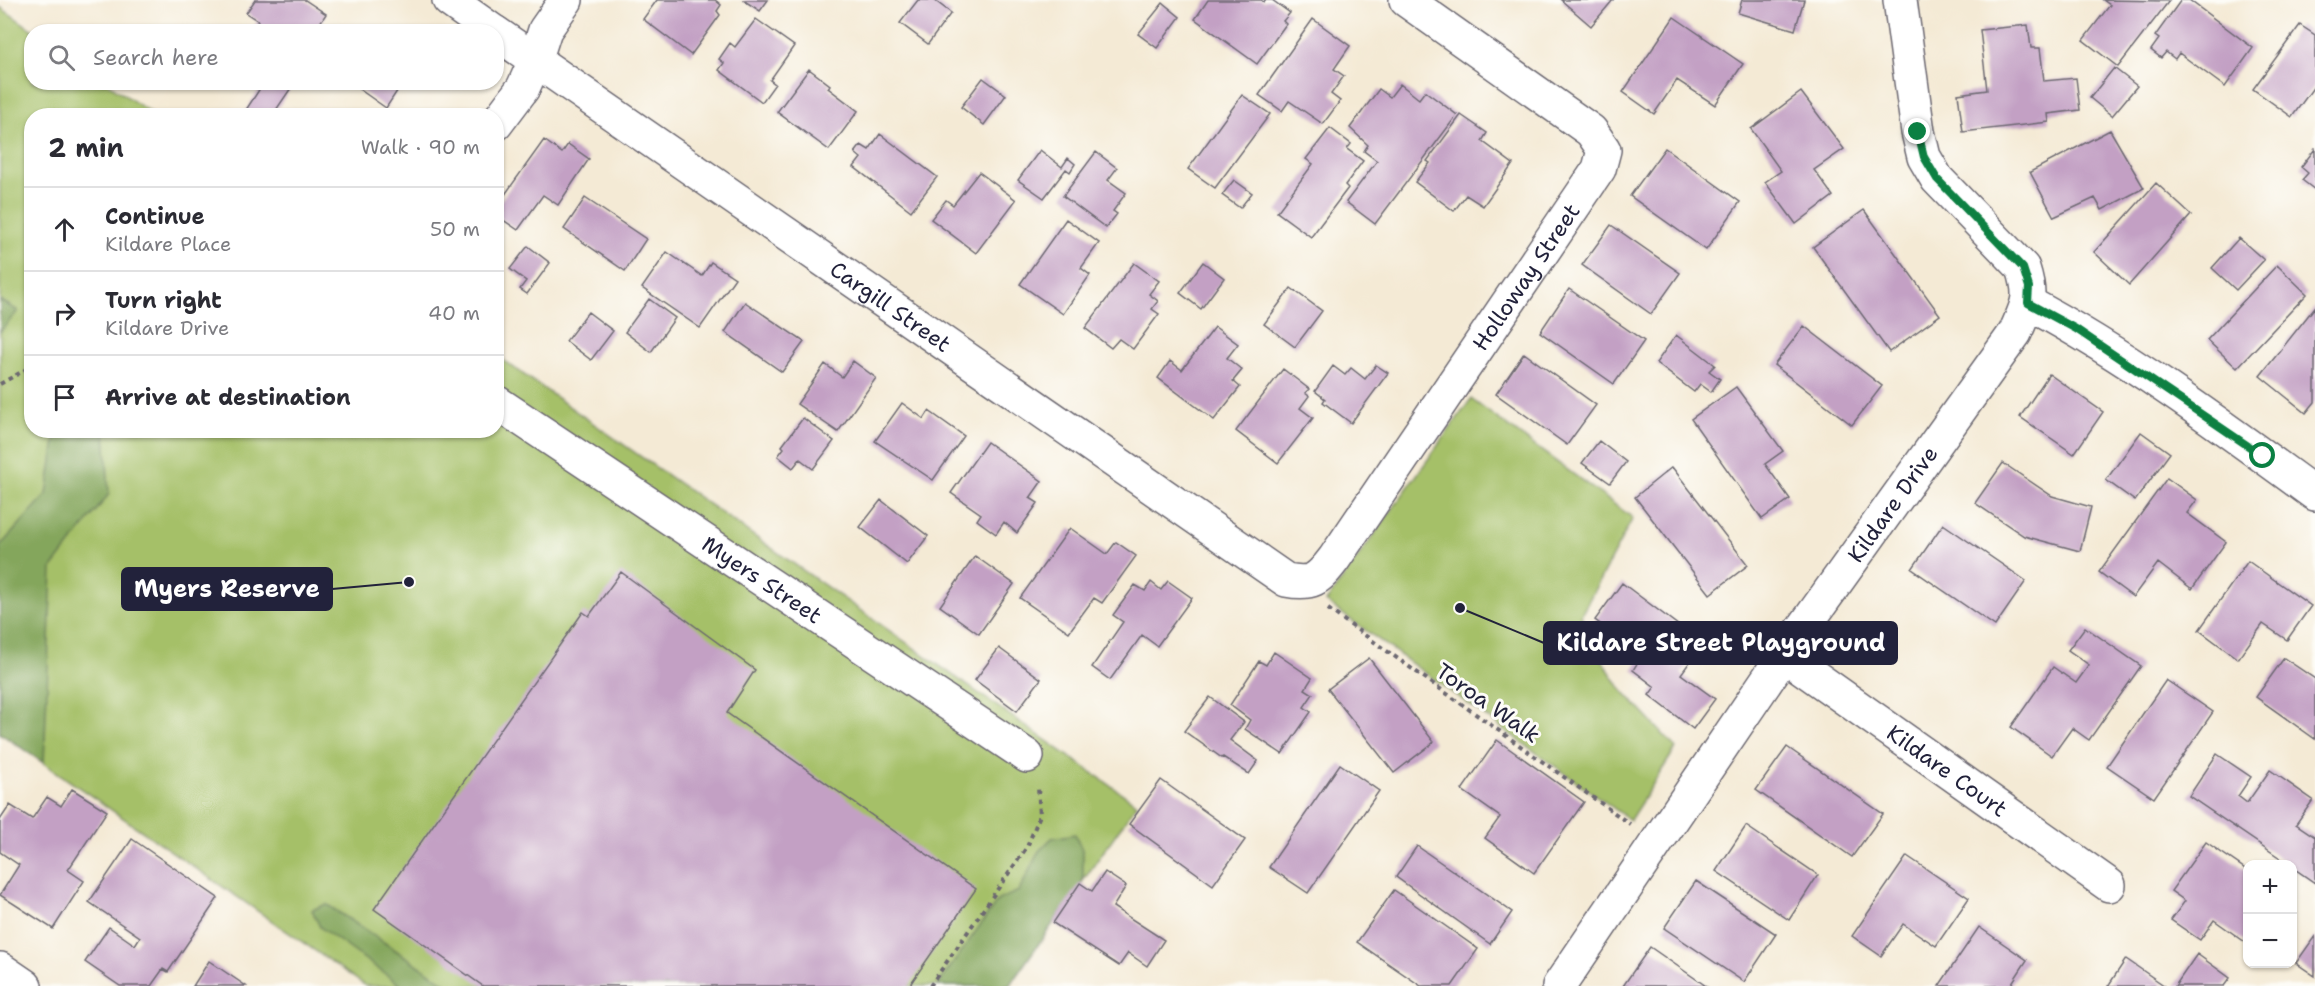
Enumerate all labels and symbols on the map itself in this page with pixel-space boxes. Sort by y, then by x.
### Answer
route end [1904,118,1930,144]
street label: Holloway Street [1465,198,1586,356]
street label: Cargill Street [824,254,957,358]
street label: Kildare Drive [1841,440,1944,568]
route start [2249,442,2275,468]
street label: Myers Street [697,529,828,630]
callout: Myers Reserve [122,568,332,610]
text: Myers Reserve [134,573,320,605]
callout: Kildare Street Playground [1544,622,1897,664]
text: Kildare Street Playground [1557,627,1885,659]
street label: Toroa Walk [1430,656,1546,750]
street label: Kildare Court [1881,718,2013,823]

